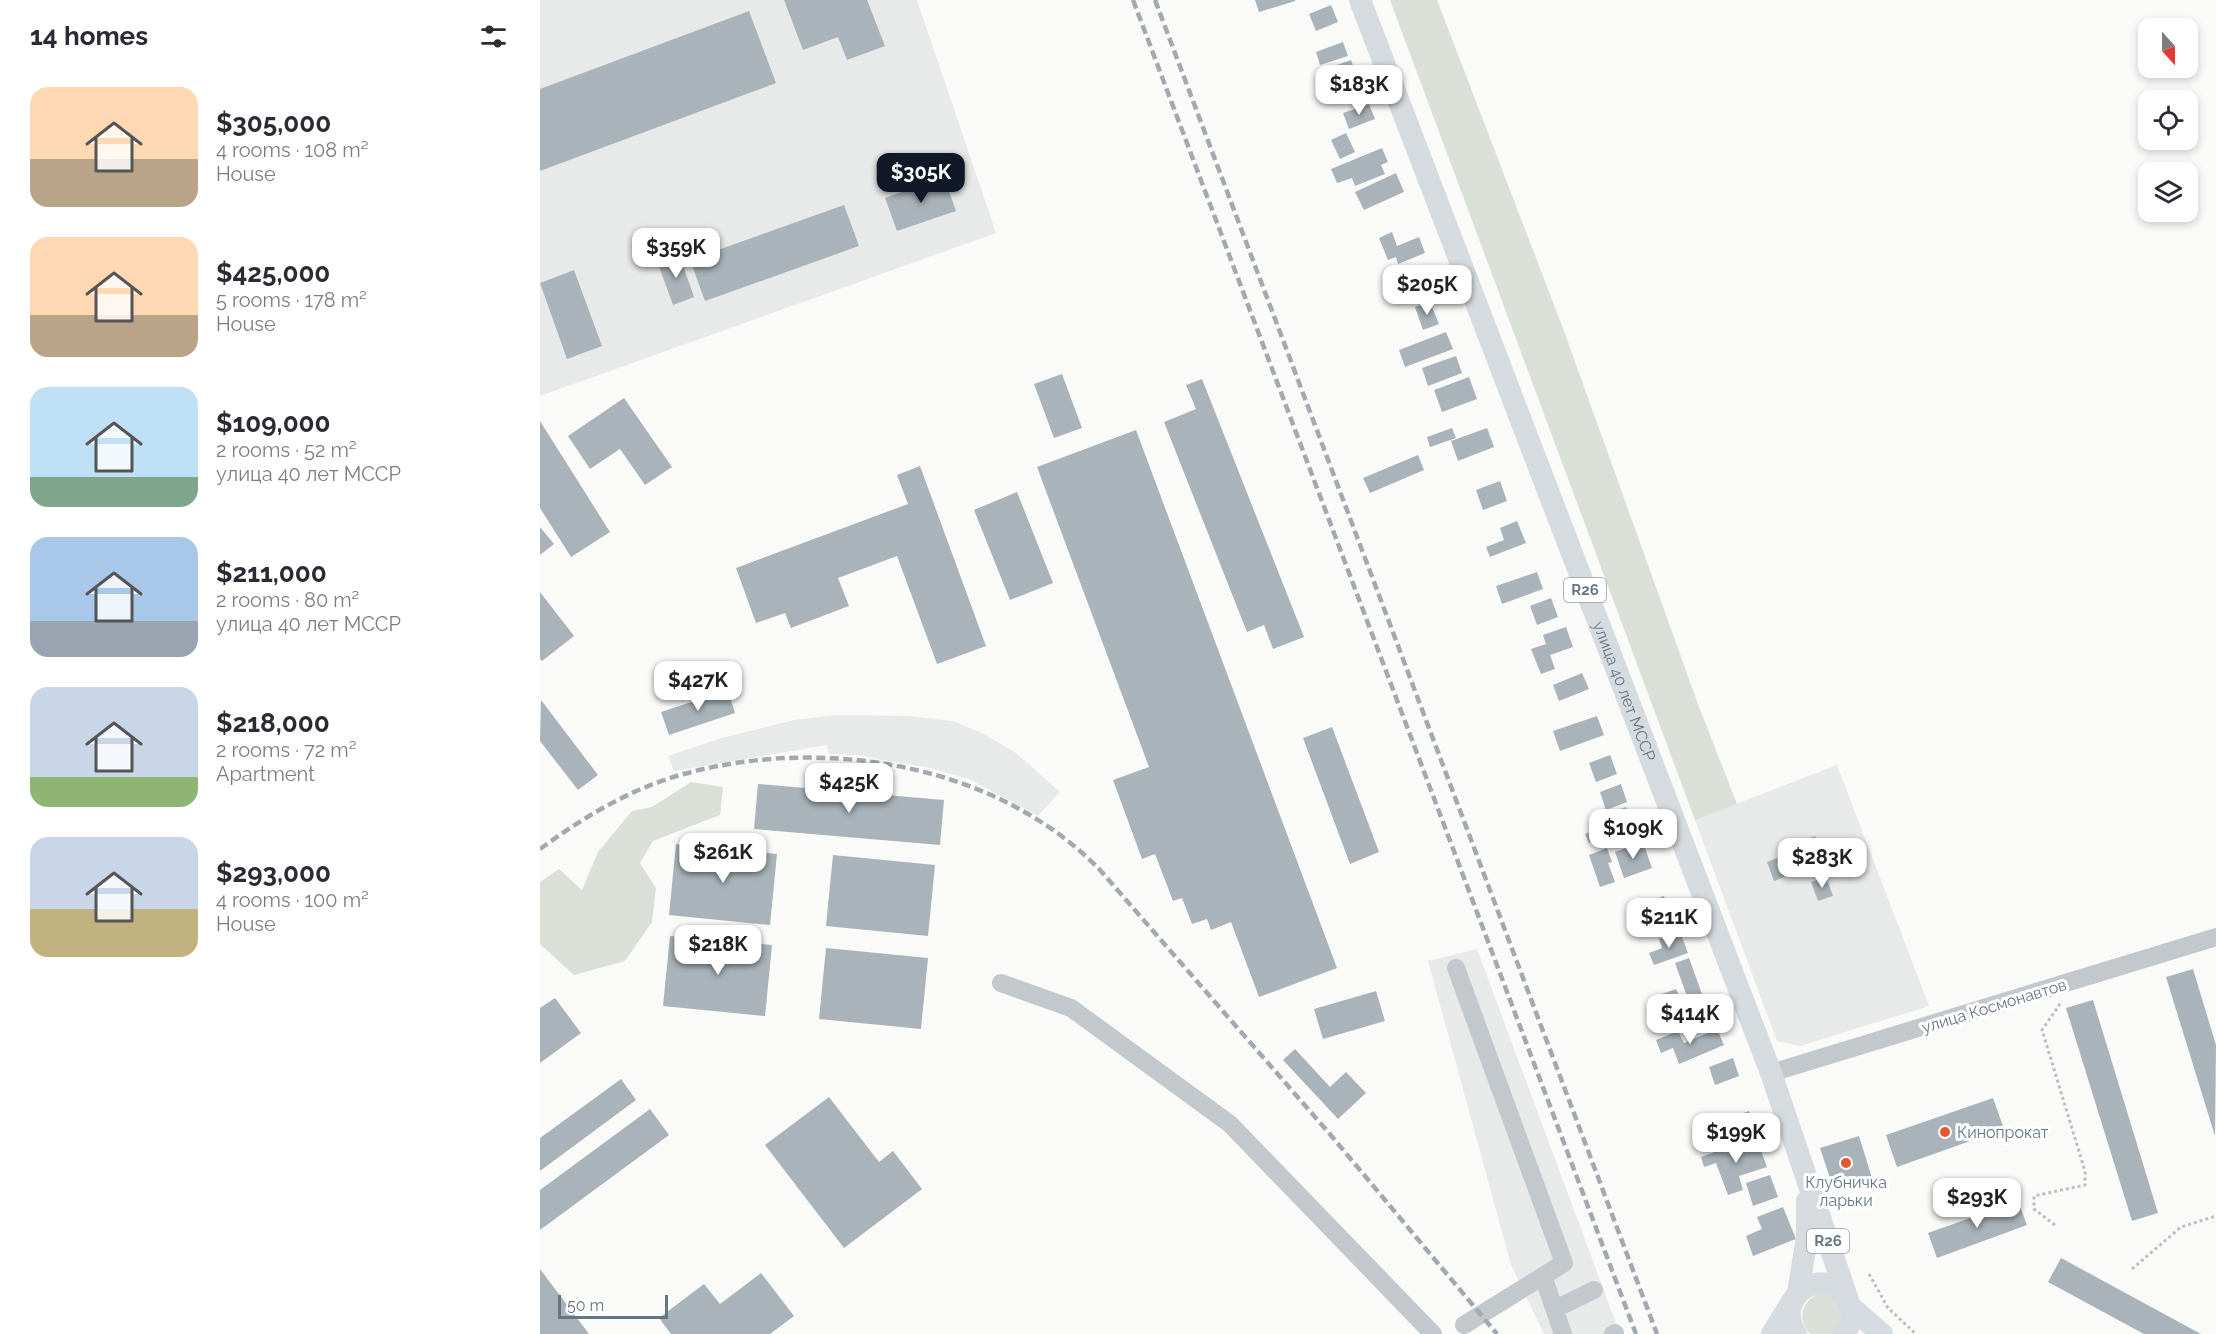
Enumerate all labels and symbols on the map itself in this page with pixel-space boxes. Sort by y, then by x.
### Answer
north arrow [2138,18,2198,78]
pin: $183K [1317,65,1401,116]
pin: $305K [879,153,963,204]
pin: $359K [634,228,718,279]
pin: $205K [1385,265,1469,316]
road number: R26 [1564,578,1606,602]
street label: улица 40 лет МССР [1589,618,1660,764]
pin: $427K [656,661,740,712]
pin: $425K [807,763,891,814]
pin: $109K [1591,809,1675,860]
pin: $261K [681,833,765,884]
pin: $283K [1780,838,1864,889]
pin: $211K [1627,898,1711,949]
pin: $218K [676,925,760,976]
street label: улица Космонавтов [1919,975,2069,1037]
pin: $414K [1648,994,1732,1045]
pin: $199K [1694,1113,1778,1164]
place label: Кинопрокат [1957,1123,2049,1142]
marker: Кинопрокат [1938,1125,1952,1139]
marker: Клубничка ларьки [1839,1156,1853,1170]
place label: Клубничка ларьки [1805,1173,1887,1210]
pin: $293K [1935,1178,2019,1229]
road number: R26 [1807,1229,1849,1253]
scale bar [558,1292,668,1320]

